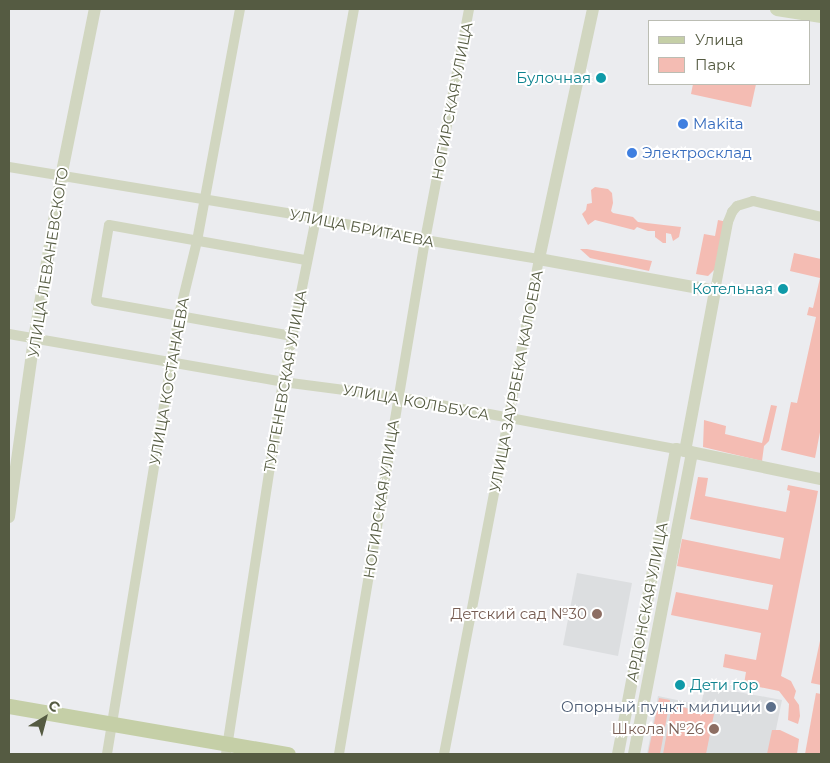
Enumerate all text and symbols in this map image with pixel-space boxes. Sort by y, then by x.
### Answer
street label: НОГИРСКАЯ УЛИЦА [428,20,476,182]
legend [648,20,810,85]
text: Улица [695,30,743,49]
text: Парк [695,55,735,74]
place label: Булочная [516,69,591,87]
marker: Булочная [595,72,607,84]
place label: Makita [693,115,744,133]
marker: Makita [677,118,689,130]
place label: Электросклад [642,144,752,162]
marker: Электросклад [626,147,638,159]
street label: УЛИЦА ЛЕВАНЕВСКОГО [24,166,72,358]
street label: УЛИЦА БРИТАЕВА [288,205,436,251]
street label: УЛИЦА ЗАУРБЕКА КАЛОЕВА [486,268,546,494]
place label: Котельная [692,280,773,298]
marker: Котельная [777,283,789,295]
street label: ТУРГЕНЕВСКАЯ УЛИЦА [260,289,310,473]
street label: УЛИЦА КОСТАНАЕВА [145,296,193,466]
street label: УЛИЦА КОЛЬБУСА [341,380,491,424]
street label: НОГИРСКАЯ УЛИЦА [360,418,402,580]
street label: АРДОНСКАЯ УЛИЦА [623,521,671,683]
place label: Детский сад №30 [451,605,587,623]
marker: Детский сад №30 [591,608,603,620]
place label: Дети гор [690,676,759,694]
marker: Дети гор [674,679,686,691]
north arrow [20,693,70,743]
text: С [45,696,63,716]
place label: Опорный пункт милиции [561,698,761,716]
marker: Опорный пункт милиции [765,701,777,713]
place label: Школа №26 [612,720,704,738]
marker: Школа №26 [708,723,720,735]

